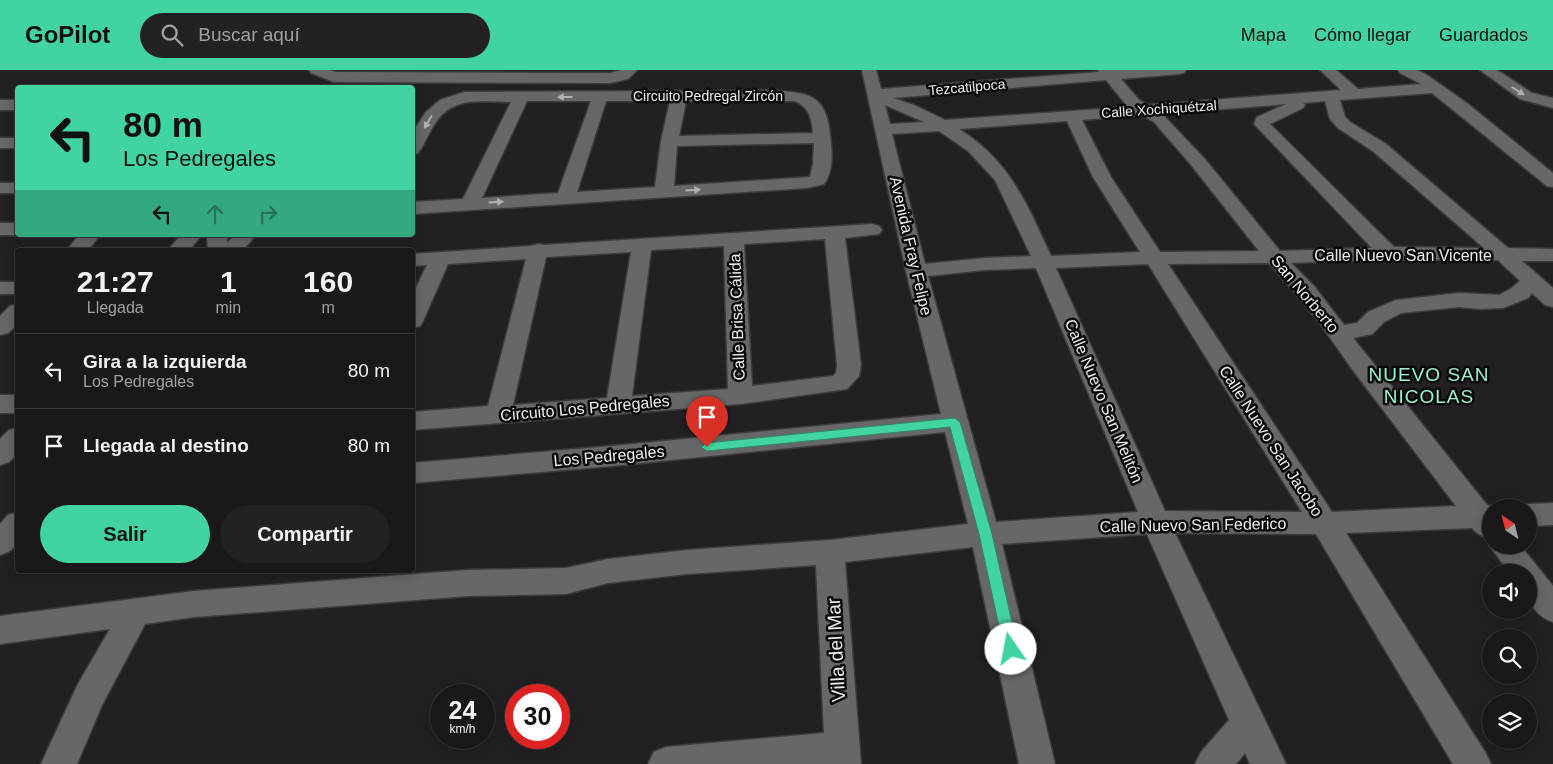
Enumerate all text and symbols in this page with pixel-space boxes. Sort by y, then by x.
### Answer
search box [140,13,490,58]
text: GoPilot [25,21,110,48]
icon: search [158,21,186,49]
text: Buscar aquí [198,24,300,45]
text: Mapa [1241,25,1286,45]
text: Cómo llegar [1314,25,1411,45]
text: Guardados [1439,25,1528,45]
street label: Tezcatilpoca [928,76,1006,98]
one-way arrow [1512,86,1525,95]
street label: Circuito Pedregal Zircón [633,88,783,104]
one-way arrow [557,93,573,101]
street label: Calle Xochiquétzal [1101,97,1217,121]
icon: left [40,105,105,170]
text: 80 m [123,105,203,144]
one-way arrow [424,115,433,128]
text: Los Pedregales [123,146,276,171]
street label: Avenida Fray Felipe [887,175,935,317]
one-way arrow [685,185,701,193]
one-way arrow [488,198,504,206]
icon: left [148,200,176,228]
icon: ahead [201,200,229,228]
icon: right [254,200,282,228]
street label: Calle Nuevo San Vicente [1314,247,1492,264]
street label: San Norberto [1268,252,1342,336]
street label: Calle Brisa Cálida [726,253,748,381]
text: 21:27 [77,265,154,298]
text: 1 [220,265,237,298]
text: 160 [303,265,353,298]
text: Llegada [87,299,144,316]
text: min [215,299,241,316]
text: m [321,299,335,316]
street label: Calle Nuevo San Melitón [1062,317,1146,485]
text: Gira a la izquierda [83,351,247,372]
icon: left [40,357,68,385]
text: 80 m [348,360,390,381]
street label: Calle Nuevo San Jacobo [1216,363,1326,520]
district label: NUEVO SAN NICOLAS [1369,364,1489,407]
text: Los Pedregales [83,373,194,390]
street label: Circuito Los Pedregales [500,392,670,424]
pin [686,396,728,447]
icon: arrive [693,403,721,431]
icon: arrive [40,432,68,460]
text: Llegada al destino [83,435,249,456]
text: 80 m [348,435,390,456]
street label: Los Pedregales [553,443,665,469]
north arrow [1482,499,1538,554]
map controls [1482,499,1537,749]
button: Salir [40,505,210,563]
button: Compartir [220,505,390,563]
street label: Calle Nuevo San Federico [1099,515,1287,535]
button: sound [1482,564,1537,619]
street label: Villa del Mar [823,597,849,703]
position arrow [984,622,1036,674]
button: search [1482,629,1537,684]
speed limit sign: 30 [505,684,570,749]
button: layers [1482,694,1537,749]
text: 24 [449,696,476,724]
text: km/h [449,722,476,736]

